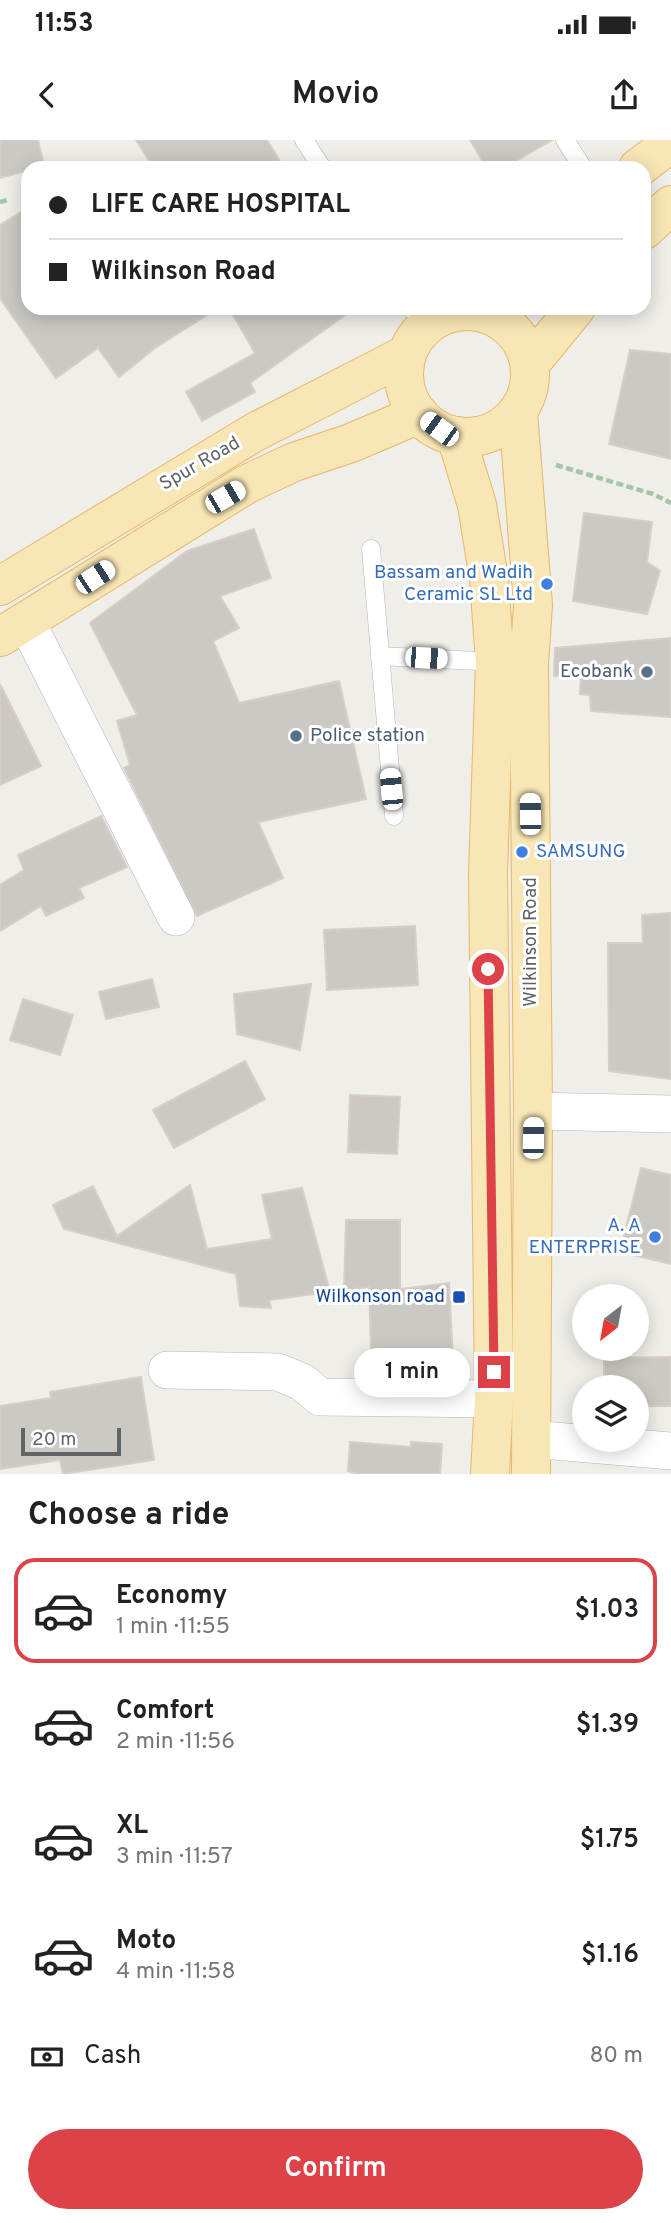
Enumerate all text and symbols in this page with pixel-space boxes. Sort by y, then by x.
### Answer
text: 11:53 [35,8,94,41]
text: Movio [292,75,379,115]
icon: back [28,76,66,114]
icon: share [605,76,643,114]
text: LIFE CARE HOSPITAL [91,189,350,222]
text: Wilkinson Road [91,256,276,289]
car [416,408,463,450]
street label: Spur Road [156,431,244,497]
car [202,477,249,517]
car [72,557,119,597]
place label: Bassam and Wadih Ceramic SL Ltd [374,561,533,607]
marker: Bassam and Wadih Ceramic SL Ltd [539,576,555,592]
car [405,646,448,670]
place label: Ecobank [560,660,633,684]
marker: Ecobank [639,664,655,680]
place label: Police station [310,724,425,748]
marker: Police station [288,728,304,744]
car [379,767,404,811]
car [520,793,541,835]
place label: SAMSUNG [536,840,626,864]
marker: SAMSUNG [514,844,530,860]
street label: Wilkinson Road [519,877,543,1007]
route start [472,953,504,985]
car [523,1117,544,1159]
place label: A. A ENTERPRISE [529,1214,641,1260]
marker: A. A ENTERPRISE [647,1229,663,1245]
north arrow [572,1284,649,1362]
map controls [572,1284,649,1452]
place label: Wilkonson road [315,1285,445,1309]
marker: Wilkonson road [451,1289,467,1305]
callout: 1 min [354,1348,470,1396]
route end [478,1356,510,1388]
text: 1 min [385,1358,439,1387]
button: layers [572,1375,649,1452]
scale bar [21,1425,121,1457]
text: 20 m [32,1428,76,1452]
text: Choose a ride [28,1496,229,1536]
icon: car [32,1579,95,1642]
text: Economy [116,1580,227,1613]
text: $1.03 [575,1594,639,1627]
text: 1 min · 11:55 [116,1613,230,1642]
icon: car [32,1694,95,1757]
text: Comfort [116,1695,214,1728]
text: $1.39 [576,1709,639,1742]
text: 2 min · 11:56 [116,1728,235,1757]
icon: car [32,1809,95,1872]
text: XL [116,1810,148,1843]
text: $1.75 [580,1824,639,1857]
text: 3 min · 11:57 [116,1843,233,1872]
icon: car [32,1924,95,1987]
text: Moto [116,1925,176,1958]
text: $1.16 [581,1939,639,1972]
text: 4 min · 11:58 [116,1958,235,1987]
icon: cash [28,2038,66,2076]
text: Cash [84,2040,141,2073]
text: 80 m [590,2042,643,2071]
button: Confirm [28,2129,643,2209]

